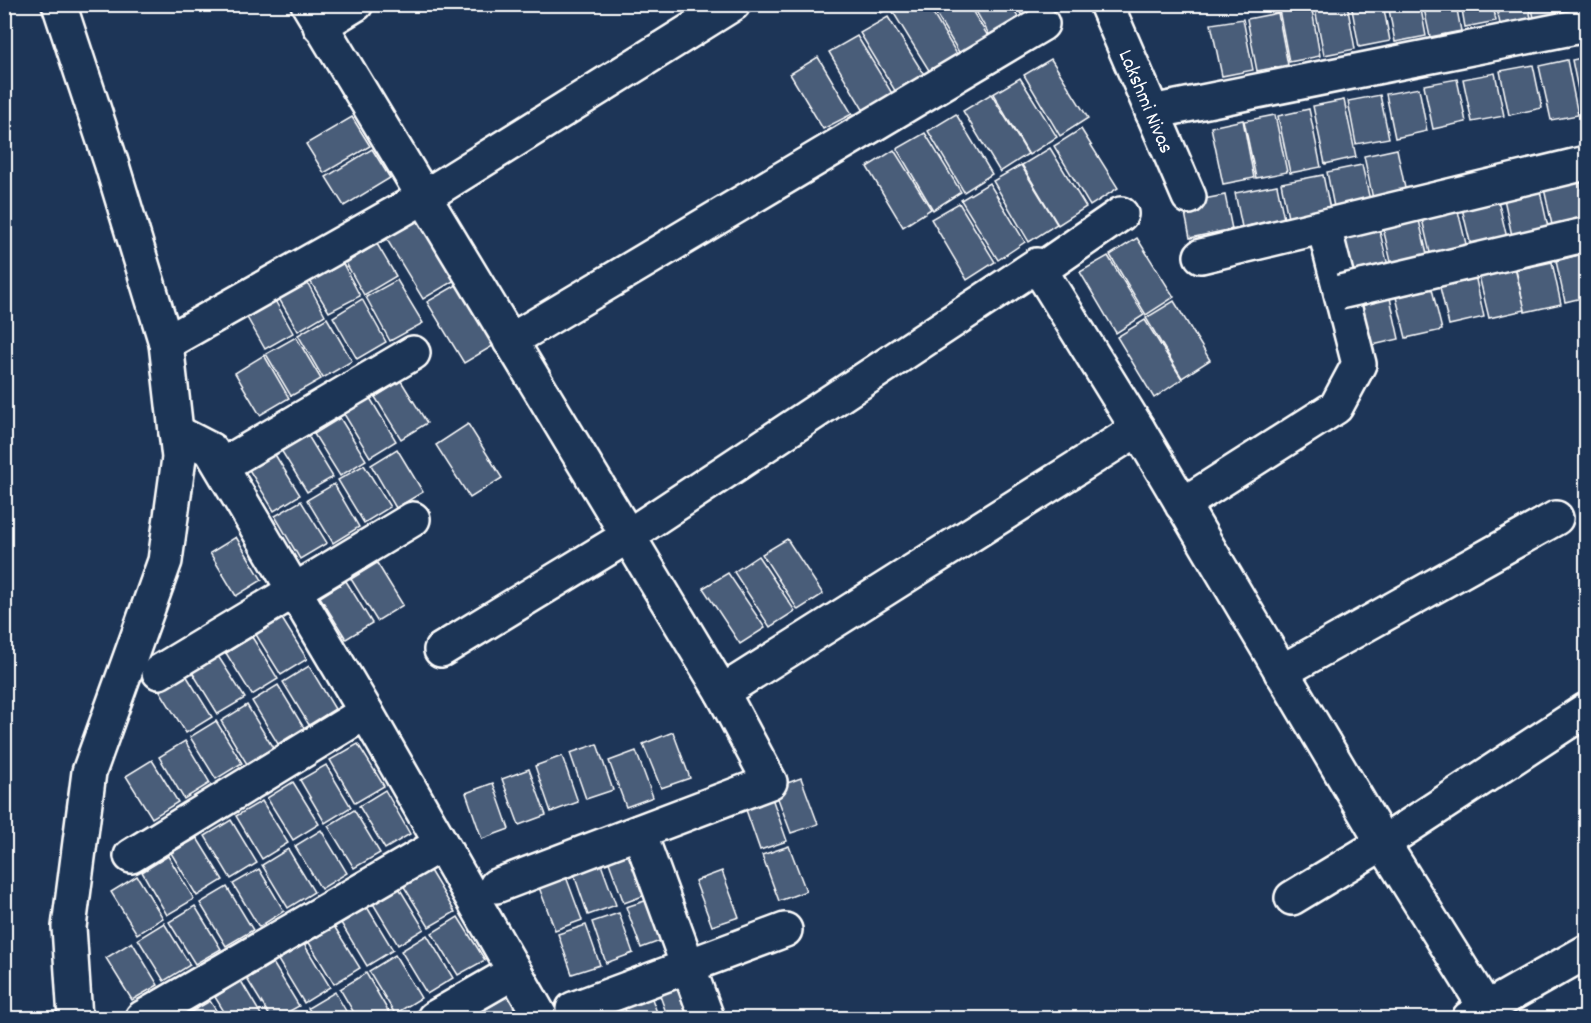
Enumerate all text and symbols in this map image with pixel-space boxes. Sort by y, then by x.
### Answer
street label: Lakshmi Nivas [1109,46,1180,159]

